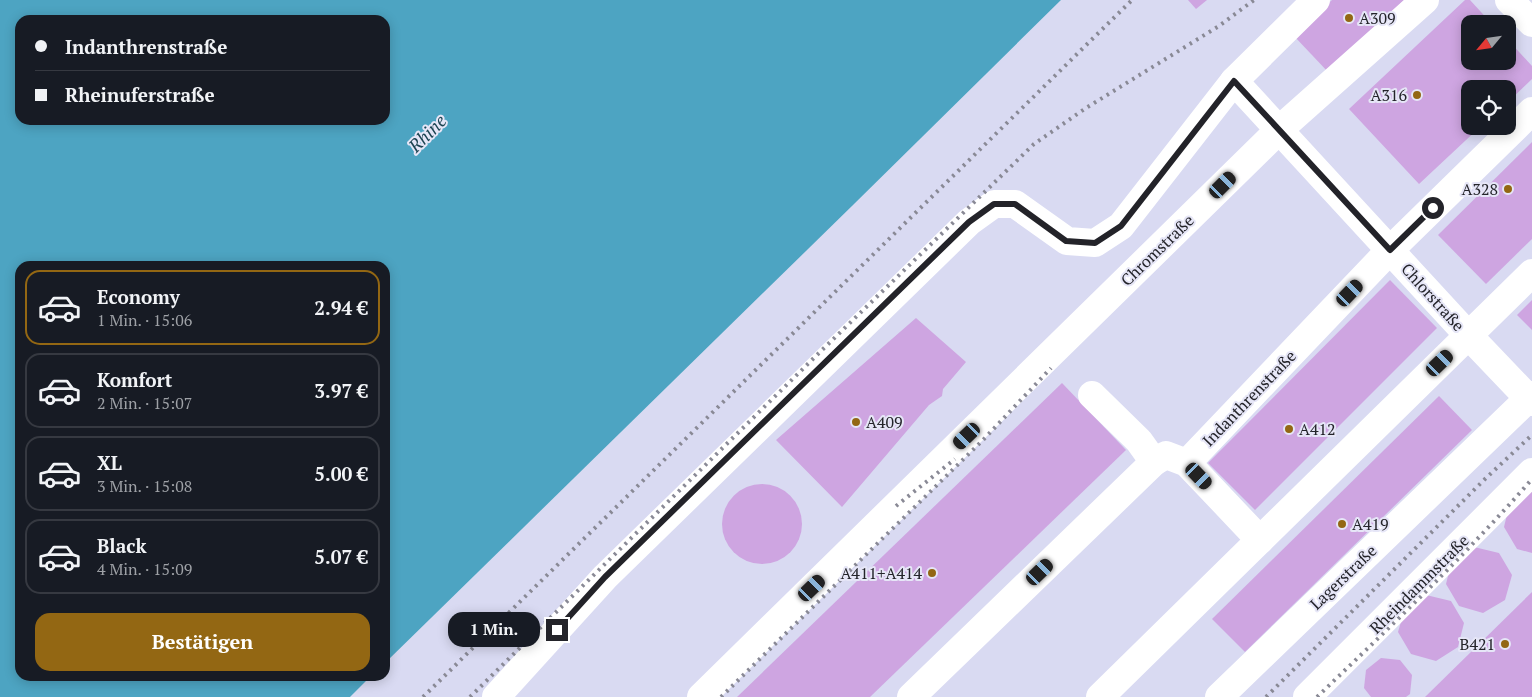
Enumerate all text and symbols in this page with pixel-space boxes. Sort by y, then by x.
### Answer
place label: A309 [1359,7,1396,29]
marker: A309 [1343,12,1355,24]
north arrow [1461,15,1516,70]
map controls [1461,15,1516,135]
text: Indanthrenstraße [65,34,227,59]
button: locate [1461,80,1516,135]
text: Rheinuferstraße [65,82,215,107]
place label: A316 [1370,84,1407,106]
marker: A316 [1411,89,1423,101]
water label: Rhine [402,109,451,158]
car [1207,169,1238,201]
place label: A328 [1461,178,1498,200]
marker: A328 [1502,183,1514,195]
route start [1422,197,1444,219]
street label: Chromstraße [1116,209,1198,291]
street label: Chlorstraße [1396,258,1470,336]
car [1334,277,1365,309]
text: Economy [97,284,180,309]
icon: car [37,285,82,330]
text: 2.94 € [314,295,368,320]
text: 1 Min. · 15:06 [97,309,192,331]
street label: Indanthrenstraße [1197,345,1301,451]
car [1424,347,1456,379]
text: Komfort [97,367,172,392]
icon: car [37,368,82,413]
text: 3.97 € [314,378,368,403]
text: 2 Min. · 15:07 [97,392,192,414]
place label: A409 [866,411,903,433]
marker: A409 [850,416,862,428]
place label: A412 [1299,418,1336,440]
car [950,420,983,452]
marker: A412 [1283,423,1295,435]
text: XL [97,450,122,475]
icon: car [37,451,82,496]
car [1183,460,1214,492]
text: 5.00 € [314,461,368,486]
text: 3 Min. · 15:08 [97,475,192,497]
place label: A419 [1352,513,1389,535]
marker: A419 [1336,518,1348,530]
street label: Rheindammstraße [1365,530,1473,638]
text: Black [97,533,147,558]
icon: car [37,534,82,579]
street label: Lagerstraße [1305,540,1381,614]
text: 5.07 € [314,544,368,569]
car [1023,556,1056,588]
text: 4 Min. · 15:09 [97,558,192,580]
place label: A411+A414 [840,562,922,584]
marker: A411+A414 [926,567,938,579]
car [795,572,828,604]
callout: 1 Min. [447,612,540,648]
button: Bestätigen [35,613,370,671]
text: 1 Min. [470,618,518,640]
route end [546,619,568,641]
place label: B421 [1460,633,1495,655]
marker: B421 [1499,638,1511,650]

